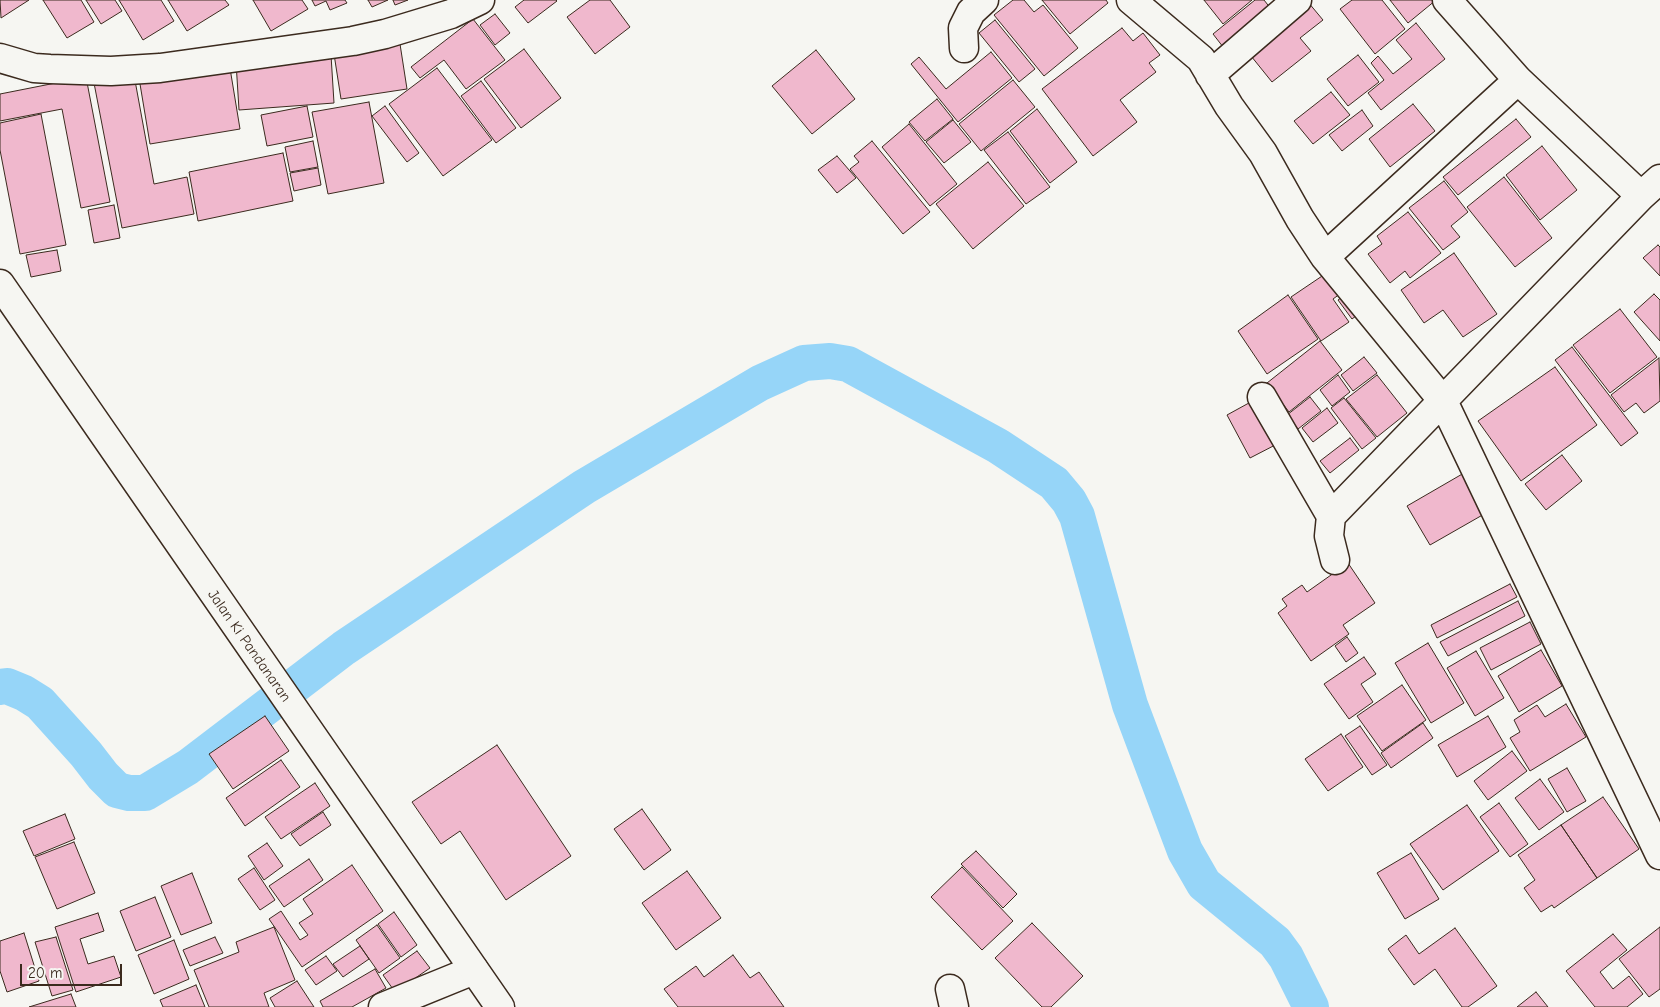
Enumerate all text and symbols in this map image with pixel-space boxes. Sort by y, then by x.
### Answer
street label: Jalan Ki Pandanaran [203,586,295,706]
scale bar [22,954,125,986]
text: 20 m [28,964,62,982]

